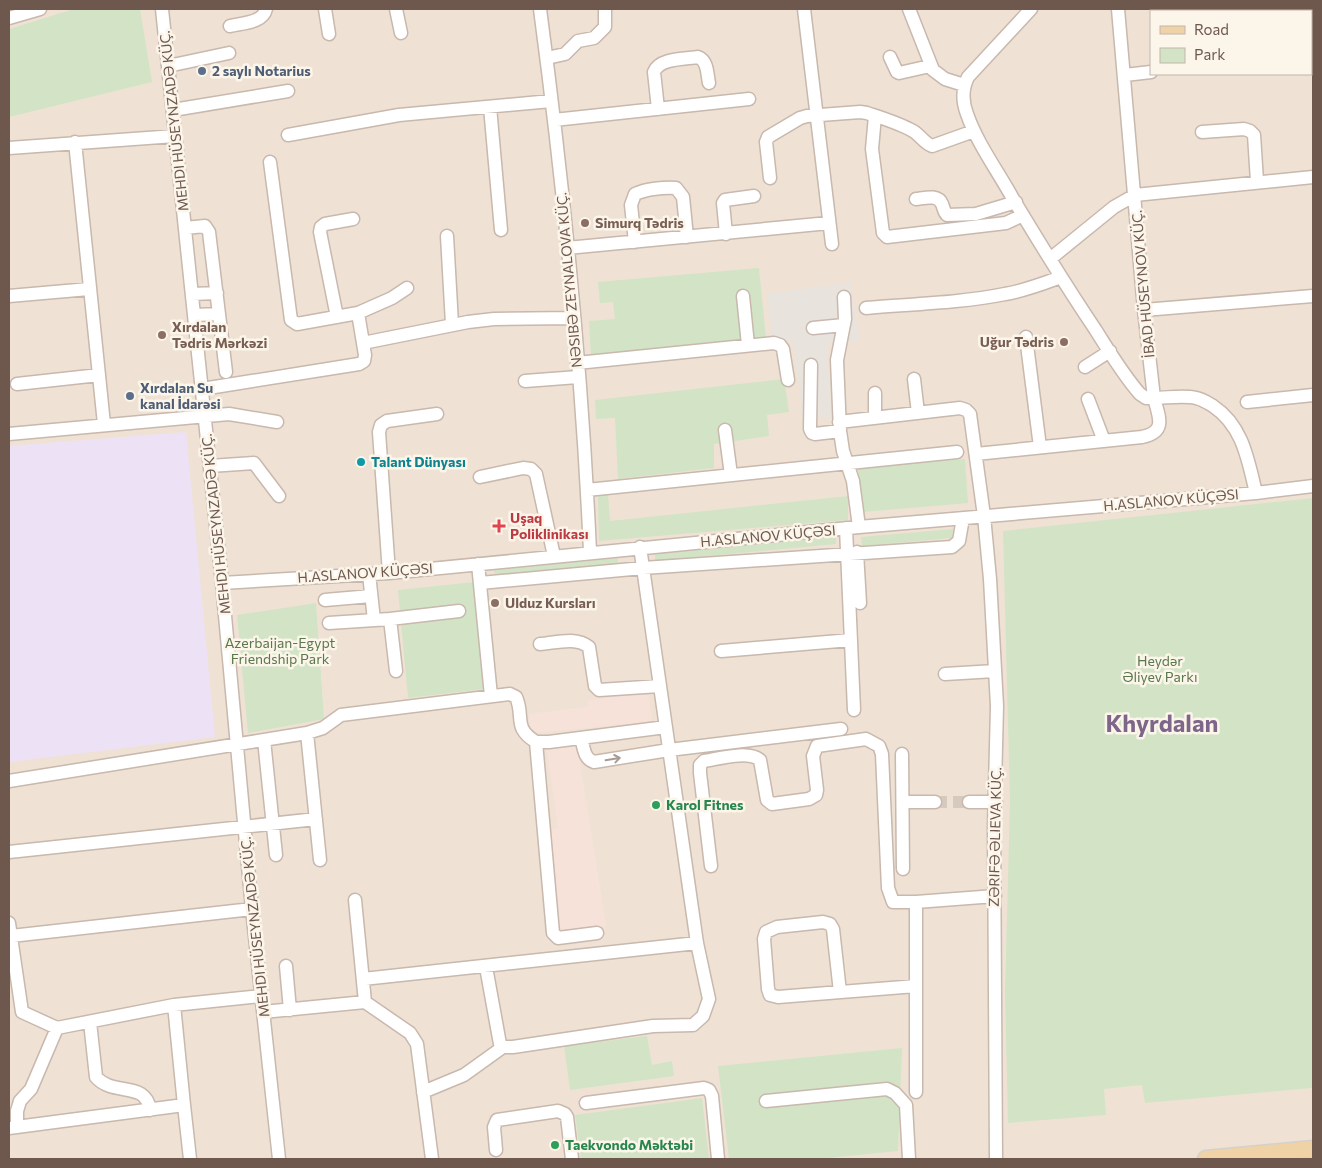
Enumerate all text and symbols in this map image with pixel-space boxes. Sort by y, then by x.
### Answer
legend [1150,10,1312,75]
text: Road [1194,20,1229,38]
street label: MEHDI HÜSEYNZADƏ KÜÇ. [156,30,191,212]
text: Park [1194,45,1225,63]
place label: 2 saylı Notarius [212,62,311,79]
marker: 2 saylı Notarius [196,65,208,77]
street label: NƏSIBƏ ZEYNALOVA KÜÇ. [552,192,585,368]
street label: İBAD HÜSEYNOV KÜÇ. [1128,209,1157,359]
place label: Simurq Tədris [595,214,684,231]
marker: Simurq Tədris [579,217,591,229]
place label: Xırdalan Tədris Mərkəzi [172,318,268,351]
marker: Xırdalan Tədris Mərkəzi [156,329,168,341]
place label: Uğur Tədris [980,333,1054,350]
marker: Uğur Tədris [1058,336,1070,348]
place label: Xırdalan Su kanal İdarəsi [140,379,221,412]
marker: Xırdalan Su kanal İdarəsi [124,390,136,402]
street label: MEHDI HÜSEYNZADƏ KÜÇ. [198,433,233,615]
place label: Talant Dünyası [371,453,466,470]
marker: Talant Dünyası [355,456,367,468]
street label: H.ASLANOV KÜÇƏSI [1103,485,1239,514]
place label: Uşaq Poliklinikası [510,509,589,542]
marker: Uşaq Poliklinikası [492,519,506,533]
street label: H.ASLANOV KÜÇƏSI [700,521,836,550]
street label: H.ASLANOV KÜÇƏSI [297,559,433,586]
place label: Ulduz Kursları [505,594,596,611]
marker: Ulduz Kursları [489,597,501,609]
park label: Azerbaijan-Egypt Friendship Park [225,634,336,667]
park label: Heydər Əliyev Parkı [1122,652,1198,685]
district label: Khyrdalan [1106,708,1218,737]
one-way arrow [605,753,621,763]
street label: ZƏRIFƏ ƏLIEVA KÜÇ. [985,767,1004,907]
place label: Karol Fitnes [666,796,744,813]
marker: Karol Fitnes [650,799,662,811]
street label: MEHDI HÜSEYNZADƏ KÜÇ. [237,836,272,1018]
place label: Taekvondo Məktəbi [565,1136,693,1153]
marker: Taekvondo Məktəbi [549,1139,561,1151]

